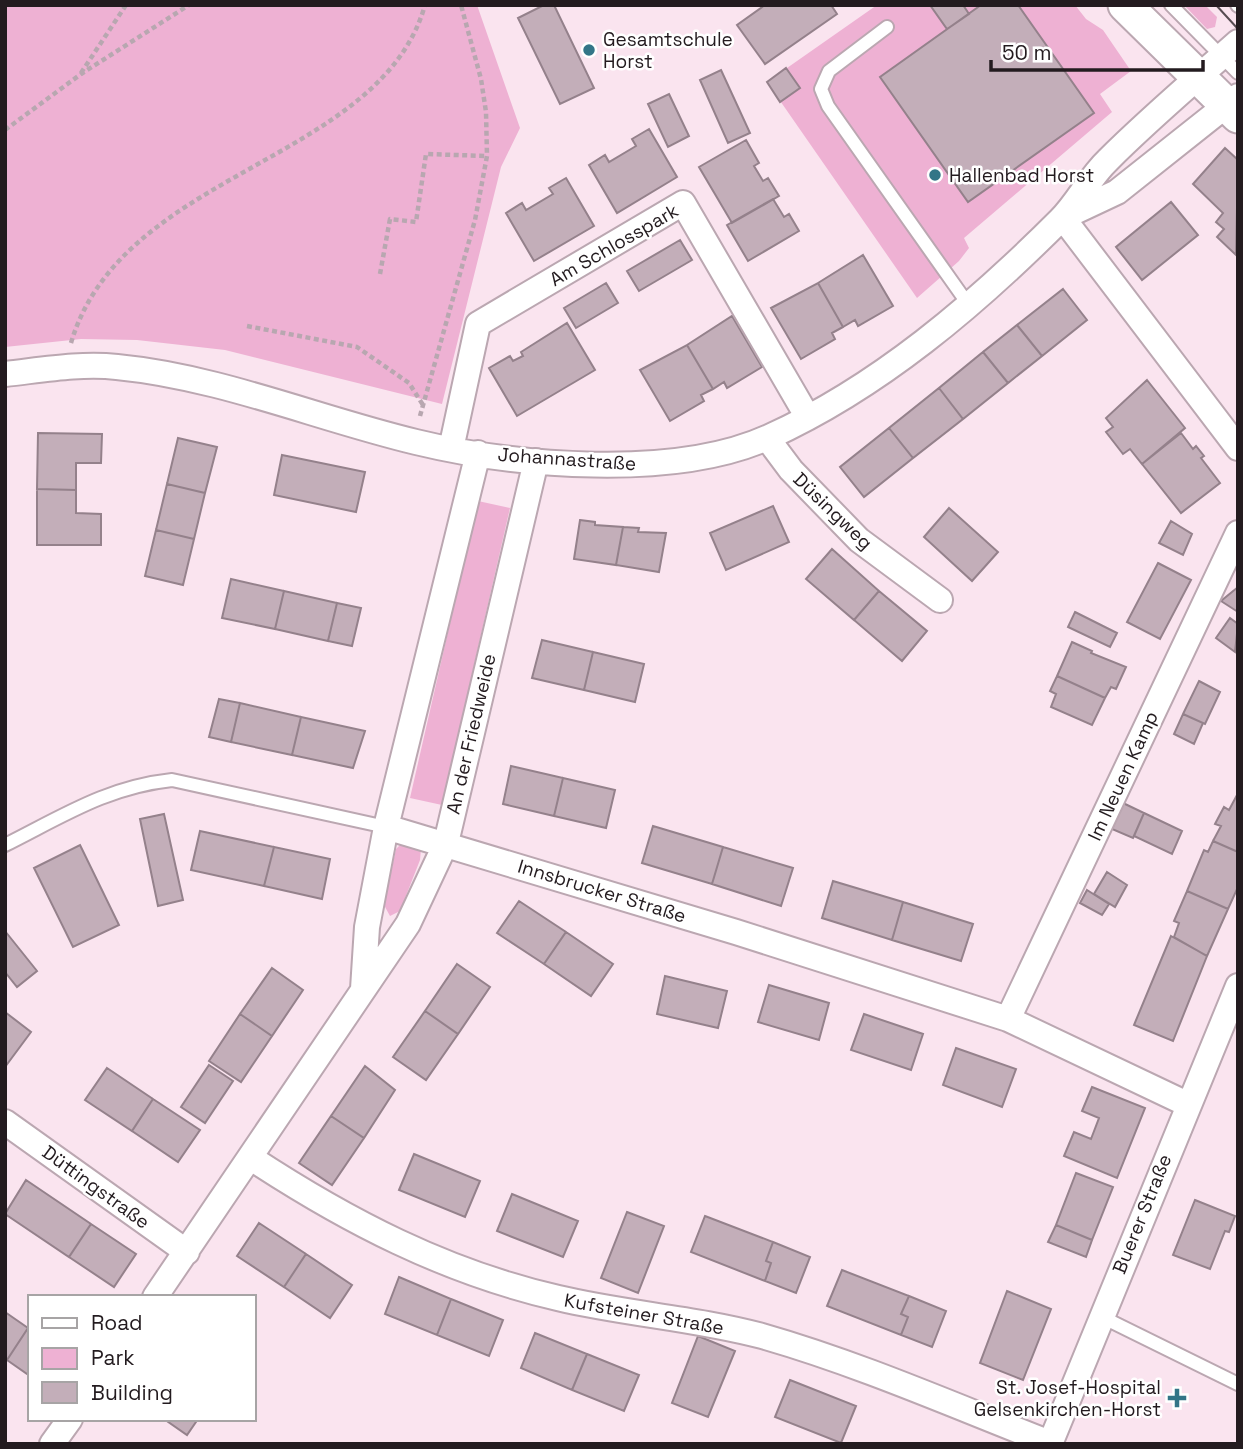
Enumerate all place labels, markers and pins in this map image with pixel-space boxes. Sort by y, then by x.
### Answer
place label: Gesamtschule Horst [603,27,733,74]
marker: Gesamtschule Horst [581,42,597,58]
place label: Hallenbad Horst [949,163,1094,188]
marker: Hallenbad Horst [927,167,943,183]
place label: St. Josef-Hospital Gelsenkirchen-Horst [974,1375,1161,1422]
marker: St. Josef-Hospital Gelsenkirchen-Horst [1167,1388,1187,1408]

